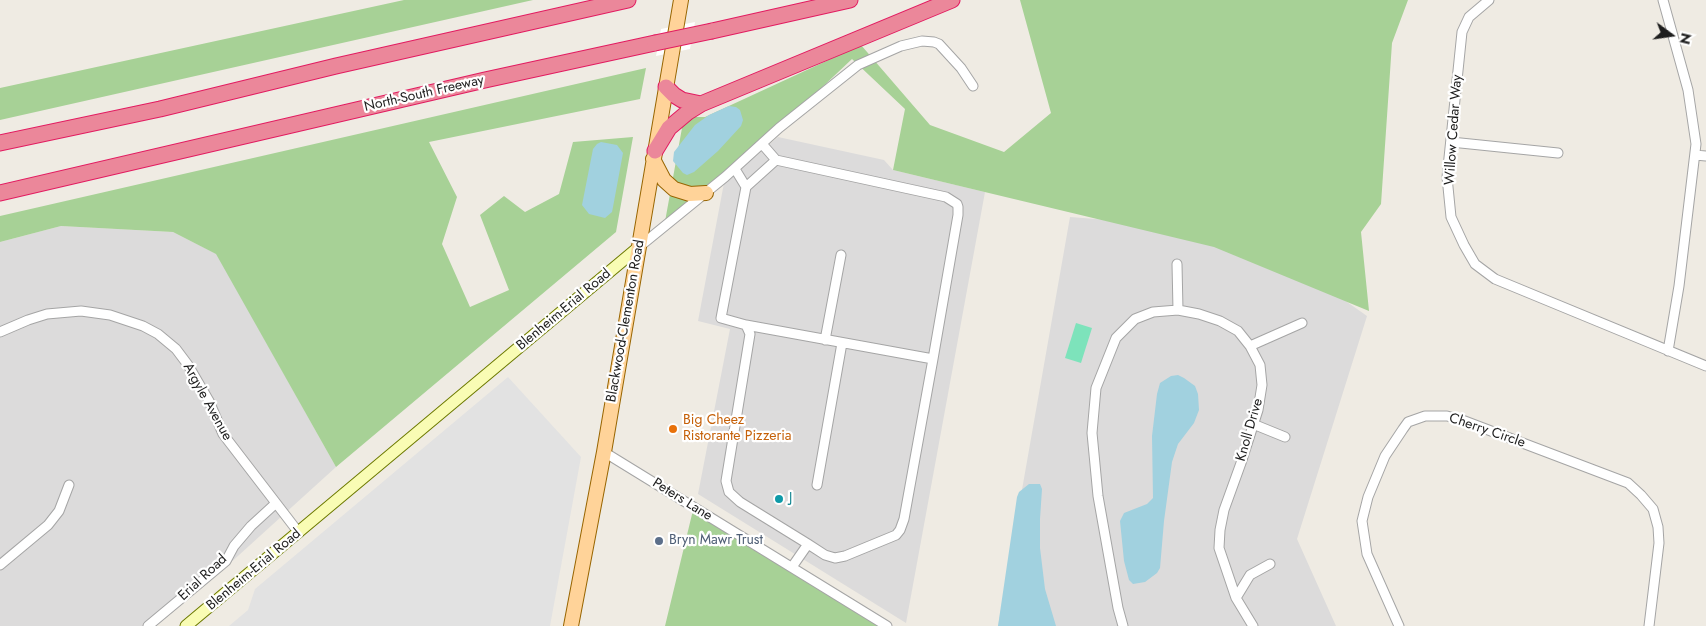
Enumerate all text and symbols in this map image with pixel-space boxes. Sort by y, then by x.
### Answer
north arrow [1646,10,1696,60]
text: N [1675,31,1697,46]
street label: North-South Freeway [362,72,486,116]
street label: Willow Cedar Way [1442,74,1466,186]
street label: Blackwood-Clementon Road [603,238,649,404]
street label: Blenheim-Erial Road [513,266,615,354]
street label: Argyle Avenue [179,360,235,444]
street label: Knoll Drive [1233,397,1267,463]
street label: Cherry Circle [1447,410,1527,452]
place label: Big Cheez Ristorante Pizzeria [683,413,792,446]
marker: Big Cheez Ristorante Pizzeria [667,423,679,435]
street label: Peters Lane [649,475,715,525]
place label: J [789,491,792,507]
marker: J [773,493,785,505]
street label: Blenheim-Erial Road [203,526,305,614]
place label: Bryn Mawr Trust [669,533,763,549]
marker: Bryn Mawr Trust [653,535,665,547]
street label: Erial Road [175,551,231,605]

